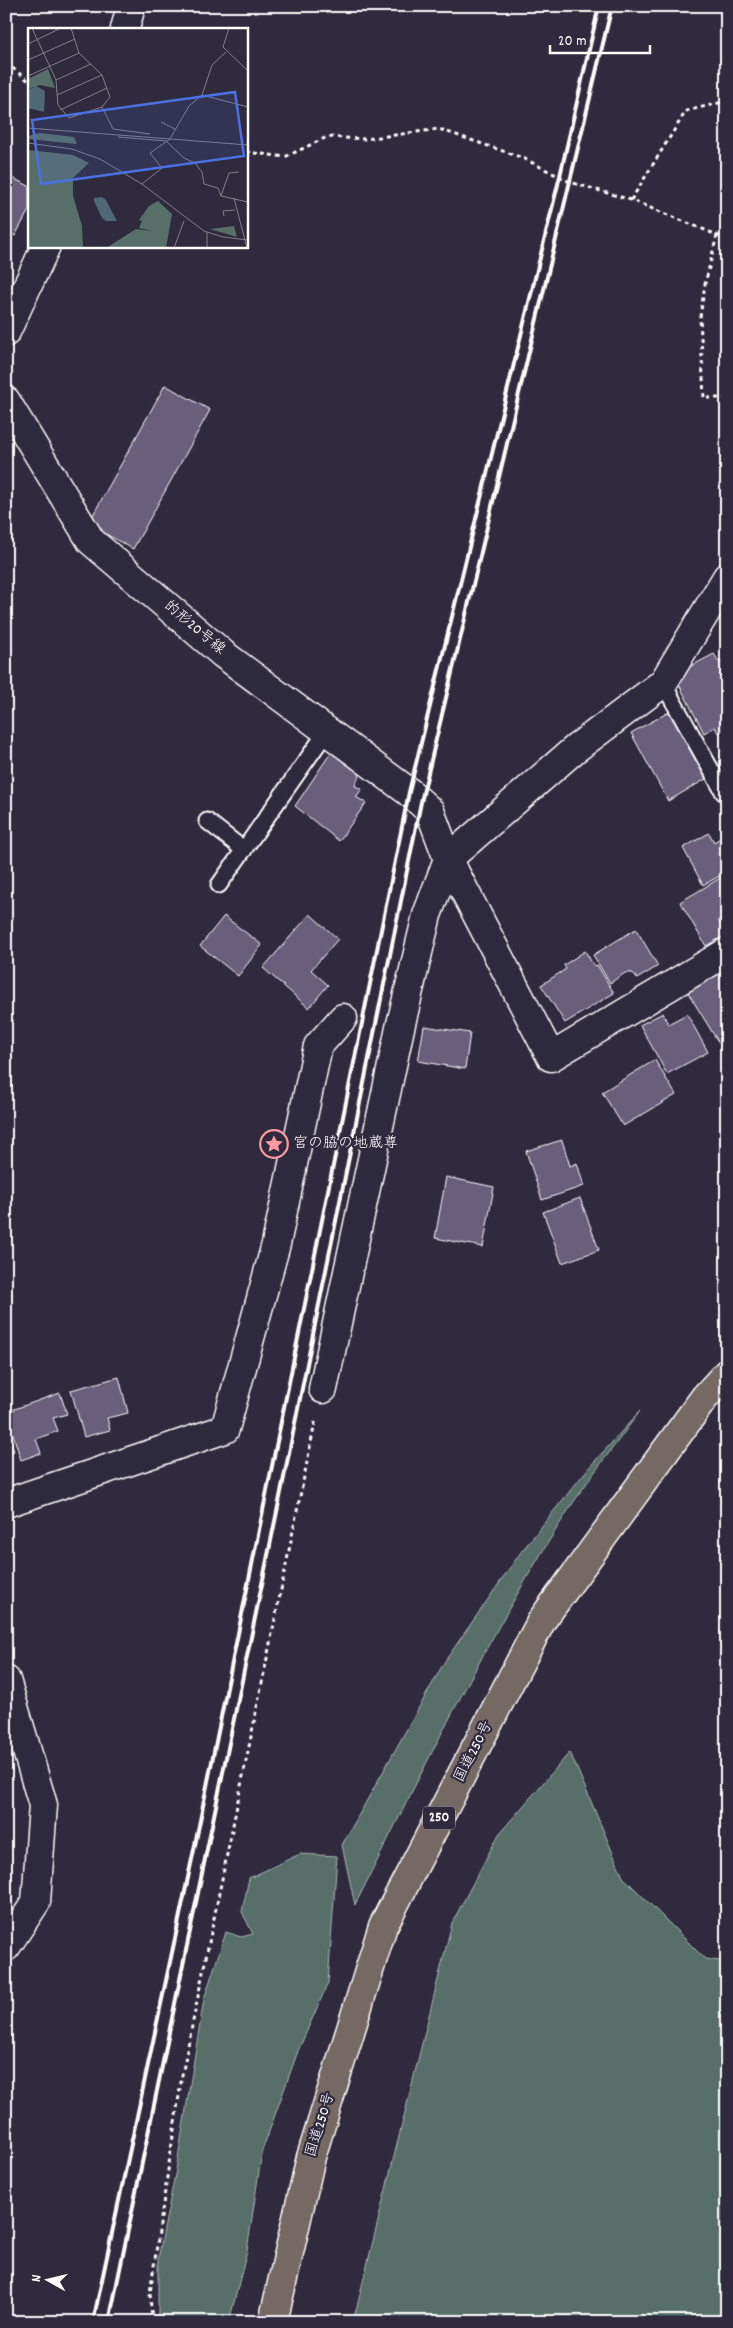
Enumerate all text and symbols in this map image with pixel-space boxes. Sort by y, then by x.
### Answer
scale bar [550,22,650,54]
inset map [28,28,248,248]
text: 20 m [558,31,586,53]
street label: 的形20号線 [158,596,230,660]
place icon: 宮の脇の地蔵尊 [259,1129,289,1159]
place label: 宮の脇の地蔵尊 [293,1133,398,1155]
street label: 国道250号 [449,1717,499,1787]
road number: 250 [423,1806,455,1830]
street label: 国道250号 [301,2090,341,2160]
north arrow [22,2256,72,2306]
text: N [27,2274,48,2283]

